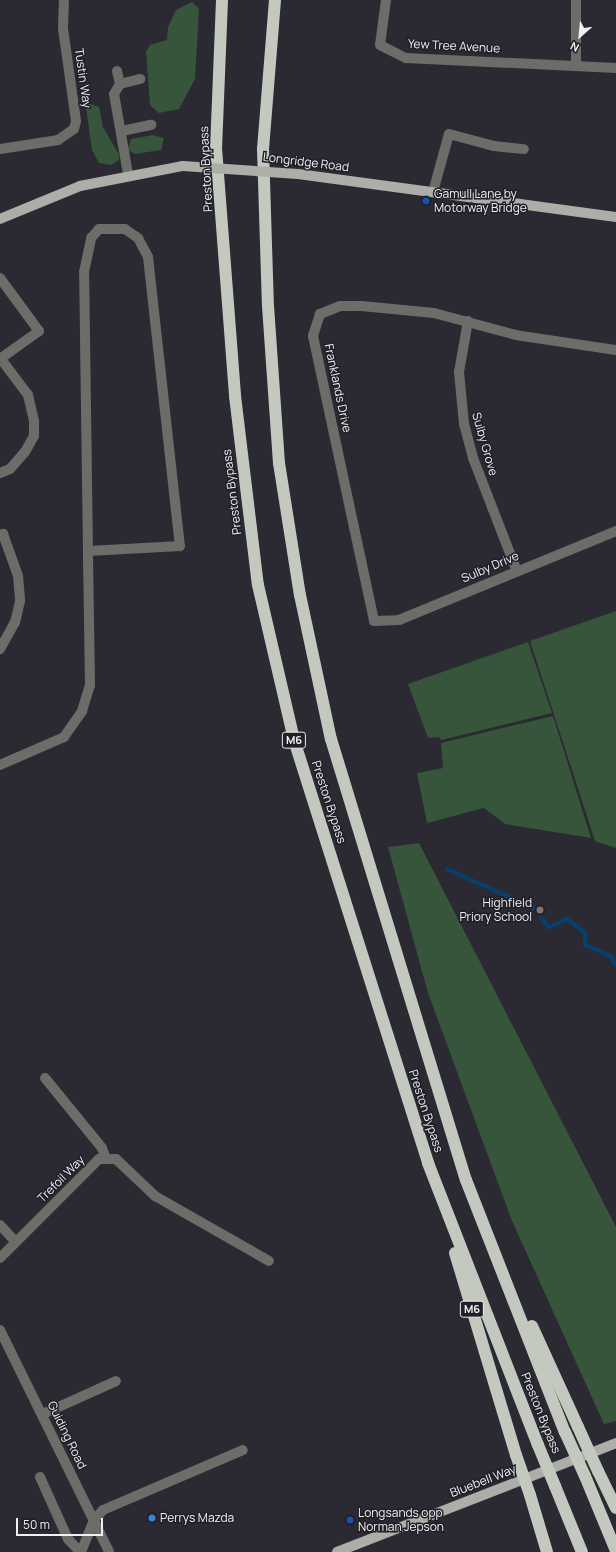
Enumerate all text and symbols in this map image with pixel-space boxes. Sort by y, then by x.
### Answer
north arrow [560,16,600,56]
street label: Yew Tree Avenue [408,36,500,56]
text: N [567,39,581,56]
street label: Tustin Way [72,47,94,109]
street label: Preston Bypass [197,126,215,212]
street label: Longridge Road [262,150,350,174]
place label: Gamull Lane by Motorway Bridge [434,187,527,215]
marker: Gamull Lane by Motorway Bridge [421,196,431,206]
street label: Franklands Drive [322,342,354,434]
street label: Sulby Grove [469,411,501,477]
street label: Preston Bypass [220,448,244,536]
street label: Sulby Drive [459,548,521,586]
road number: M6 [281,731,307,749]
street label: Preston Bypass [309,759,349,845]
place label: Highfield Priory School [459,896,532,924]
marker: Highfield Priory School [535,905,545,915]
street label: Preston Bypass [406,1068,446,1154]
street label: Trefoil Way [35,1153,87,1205]
road number: M6 [459,1300,485,1318]
street label: Preston Bypass [518,1370,564,1456]
street label: Guiding Road [44,1399,90,1471]
street label: Bluebell Way [448,1462,518,1500]
place label: Longsands opp Norman Jepson [358,1506,444,1534]
scale bar [18,1510,105,1536]
place label: Perrys Mazda [160,1511,234,1525]
marker: Perrys Mazda [147,1513,157,1523]
marker: Longsands opp Norman Jepson [345,1515,355,1525]
text: 50 m [23,1516,50,1533]

